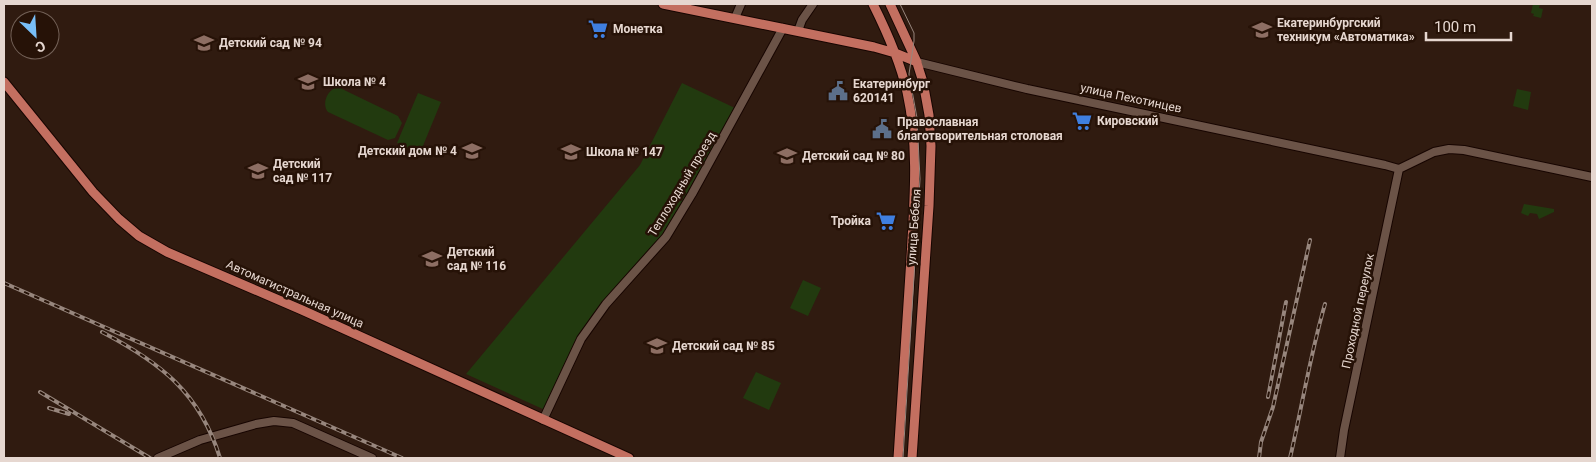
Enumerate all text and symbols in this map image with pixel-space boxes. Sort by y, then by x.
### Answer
north arrow [10,10,60,60]
scale bar [1426,10,1511,42]
place label: Екатеринбургский техникум «Автоматика» [1277,16,1415,44]
supermarket icon: Монетка [587,18,609,40]
text: 100 m [1434,18,1476,36]
school or university icon: Екатеринбургский техникум «Автоматика» [1251,19,1273,41]
place label: Монетка [613,22,663,36]
school or university icon: Детский сад № 94 [193,32,215,54]
place label: Детский сад № 94 [219,36,322,50]
text: С [33,38,48,56]
school or university icon: Школа № 4 [297,71,319,93]
place label: Школа № 4 [323,75,386,89]
place label: Екатеринбург 620141 [853,77,930,105]
public building icon: Екатеринбург 620141 [827,80,849,102]
street label: улица Пехотинцев [1079,80,1183,116]
supermarket icon: Кировский [1071,110,1093,132]
place label: Кировский [1097,114,1159,128]
place label: Православная благотворительная столовая [897,115,1063,143]
public building icon: Православная благотворительная столовая [871,118,893,140]
street label: Теплоходный проезд [645,129,719,239]
school or university icon: Детский дом № 4 [461,140,483,162]
school or university icon: Школа № 147 [560,141,582,163]
place label: Детский дом № 4 [358,144,457,158]
place label: Школа № 147 [586,145,663,159]
school or university icon: Детский сад № 80 [776,145,798,167]
place label: Детский сад № 80 [802,149,905,163]
place label: Детский сад № 117 [273,157,332,185]
school or university icon: Детский сад № 117 [247,160,269,182]
street label: улица Бебеля [904,188,924,266]
supermarket icon: Тройка [875,210,897,232]
place label: Тройка [831,214,872,228]
place label: Детский сад № 116 [447,245,506,273]
school or university icon: Детский сад № 116 [421,248,443,270]
street label: Проходной переулок [1339,252,1377,370]
street label: Автомагистральная улица [224,257,366,331]
school or university icon: Детский сад № 85 [646,335,668,357]
place label: Детский сад № 85 [672,339,775,353]

